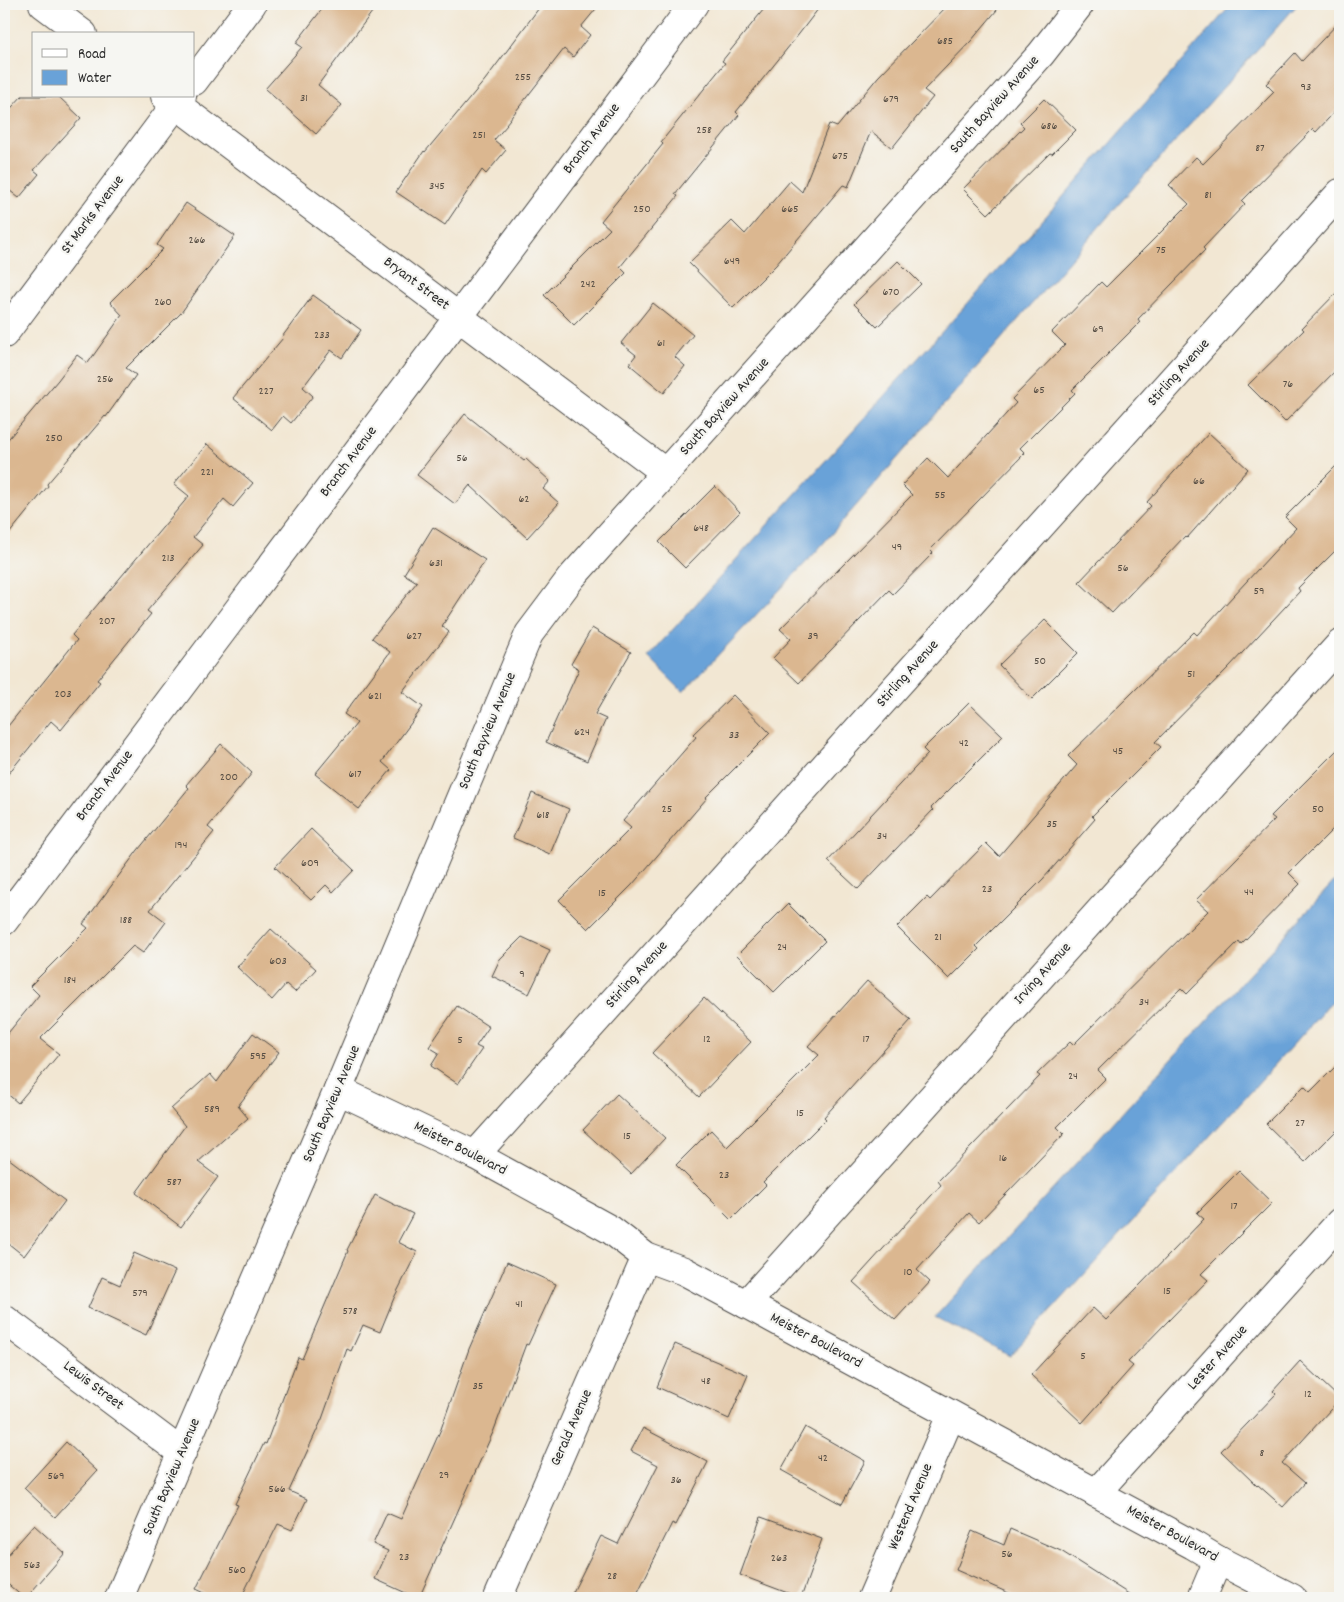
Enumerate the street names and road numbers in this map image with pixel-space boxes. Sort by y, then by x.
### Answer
street label: South Bayview Avenue [945,51,1045,159]
street label: Branch Avenue [558,99,626,179]
street label: St Marks Avenue [56,171,130,259]
street label: Bryant Street [378,252,454,317]
street label: Stirling Avenue [1142,334,1216,412]
street label: South Bayview Avenue [675,353,775,461]
street label: Branch Avenue [315,422,383,502]
street label: Stirling Avenue [871,635,945,713]
street label: South Bayview Avenue [453,669,523,793]
street label: Branch Avenue [71,746,139,826]
street label: Stirling Avenue [600,936,674,1014]
street label: Irving Avenue [1009,938,1077,1010]
street label: South Bayview Avenue [297,1042,367,1166]
street label: Meister Boulevard [410,1116,510,1182]
street label: Meister Boulevard [766,1307,866,1375]
street label: Lester Avenue [1183,1320,1254,1396]
street label: Lewis Street [58,1356,128,1417]
street label: Gerald Avenue [545,1386,599,1470]
street label: South Bayview Avenue [137,1415,207,1539]
street label: Westend Avenue [883,1460,939,1554]
street label: Meister Boulevard [1122,1500,1222,1568]

